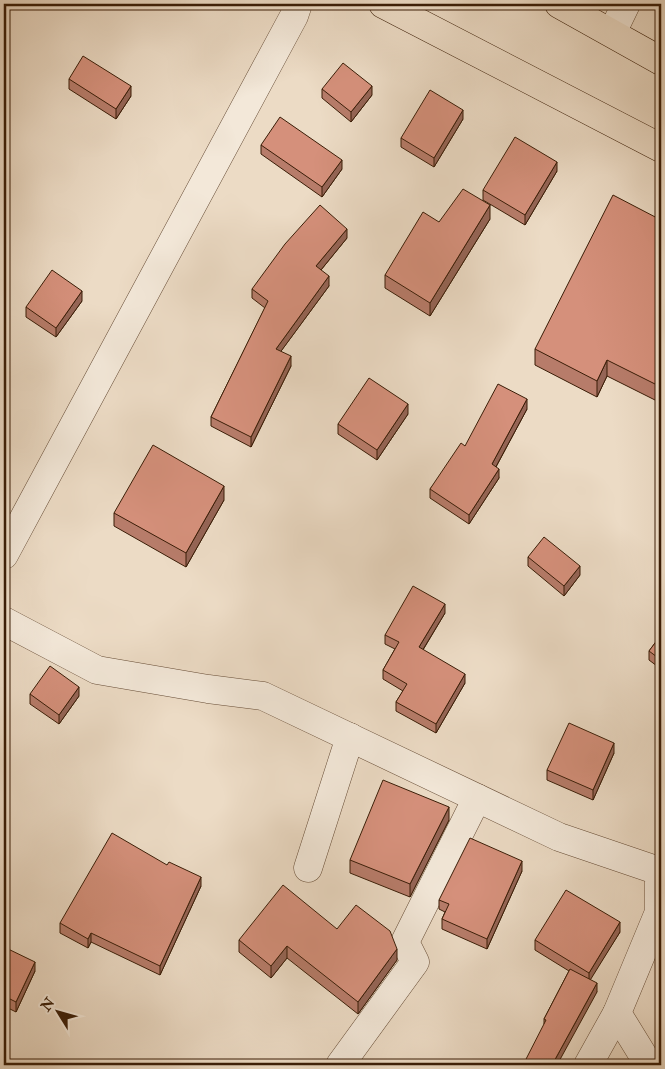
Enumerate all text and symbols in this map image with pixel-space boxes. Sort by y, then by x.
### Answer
north arrow [32,986,82,1036]
text: N [37,994,59,1015]

